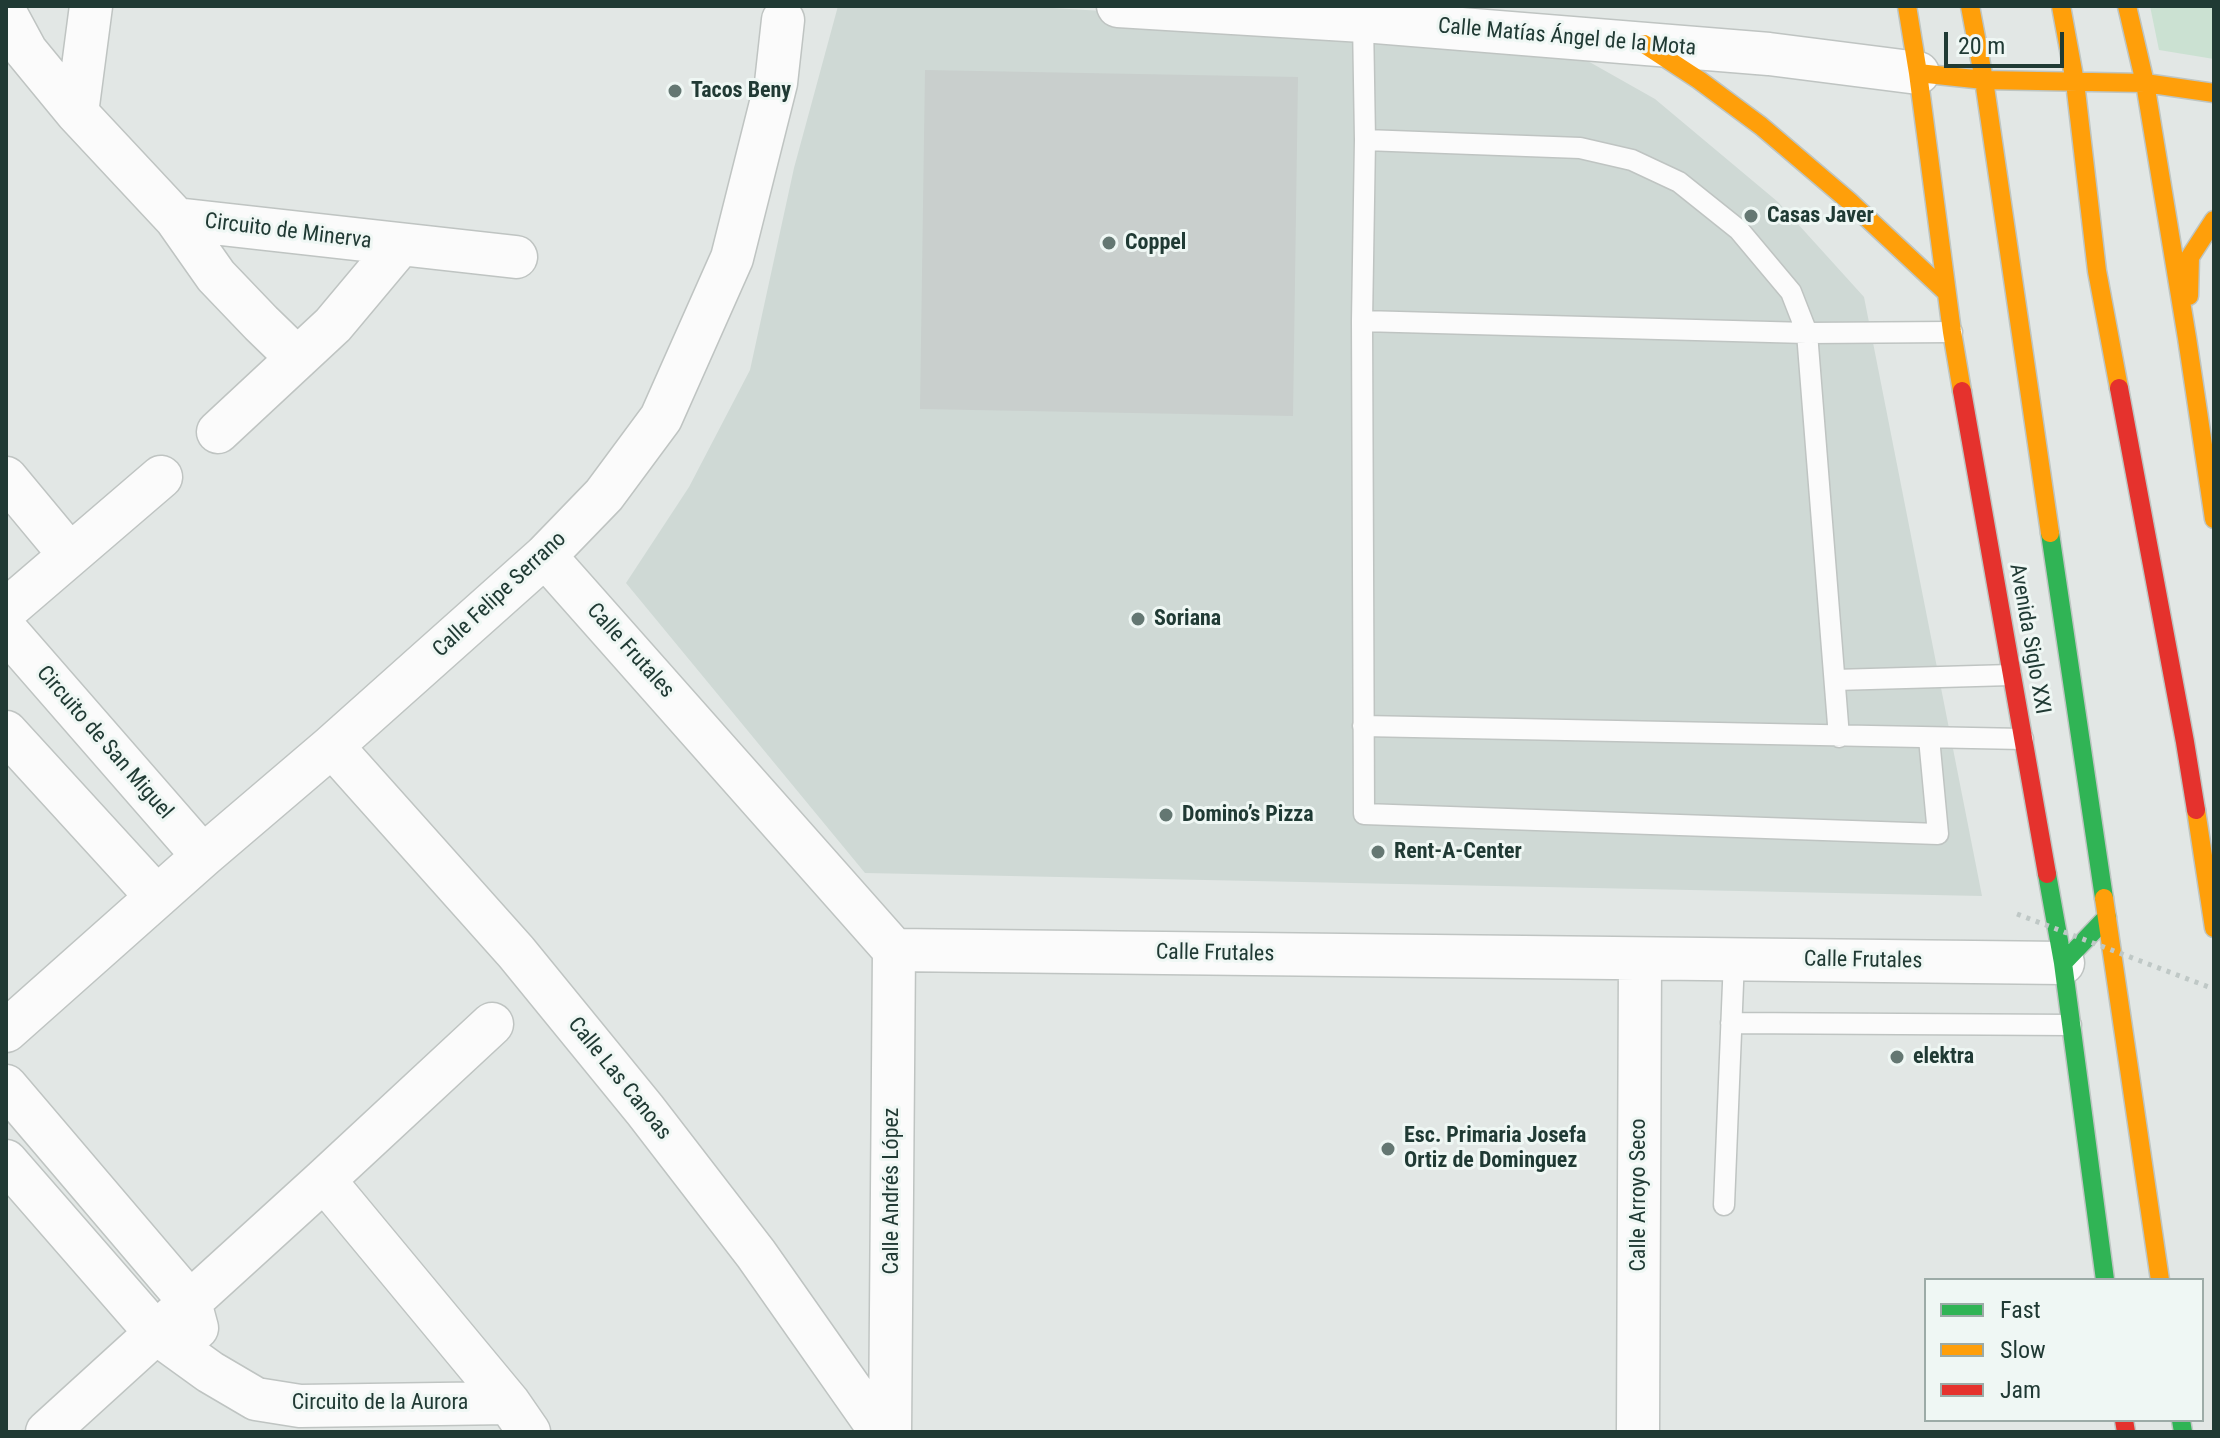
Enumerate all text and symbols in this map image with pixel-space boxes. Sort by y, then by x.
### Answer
street label: Calle Matías Ángel de la Mota [1437,14,1697,62]
scale bar [1948,16,2068,66]
text: 20 m [1958,32,2005,60]
place label: Tacos Beny [691,78,791,104]
marker: Tacos Beny [666,82,684,100]
place label: Casas Javer [1767,203,1874,229]
marker: Casas Javer [1742,207,1760,225]
street label: Circuito de Minerva [203,209,373,255]
place label: Coppel [1125,230,1186,256]
marker: Coppel [1100,234,1118,252]
street label: Calle Felipe Serrano [428,527,572,663]
street label: Avenida Siglo XXI [2003,562,2055,716]
street label: Calle Frutales [581,598,679,704]
place label: Soriana [1154,606,1221,632]
marker: Soriana [1129,610,1147,628]
street label: Circuito de San Miguel [30,661,178,825]
place label: Domino’s Pizza [1182,802,1314,828]
marker: Domino’s Pizza [1157,806,1175,824]
place label: Rent-A-Center [1394,839,1522,865]
marker: Rent-A-Center [1369,843,1387,861]
street label: Calle Frutales [1156,940,1274,968]
street label: Calle Frutales [1804,947,1922,975]
street label: Calle Las Canoas [562,1012,676,1146]
place label: elektra [1913,1044,1974,1070]
marker: elektra [1888,1048,1906,1066]
street label: Calle Andrés López [879,1108,905,1274]
street label: Calle Arroyo Seco [1626,1118,1652,1272]
place label: Esc. Primaria Josefa Ortiz de Dominguez [1404,1123,1586,1174]
marker: Esc. Primaria Josefa Ortiz de Dominguez [1379,1140,1397,1158]
legend [1924,1278,2204,1422]
text: Fast [2000,1296,2041,1324]
text: Slow [2000,1336,2046,1364]
text: Jam [2000,1376,2041,1404]
street label: Circuito de la Aurora [292,1390,468,1416]

